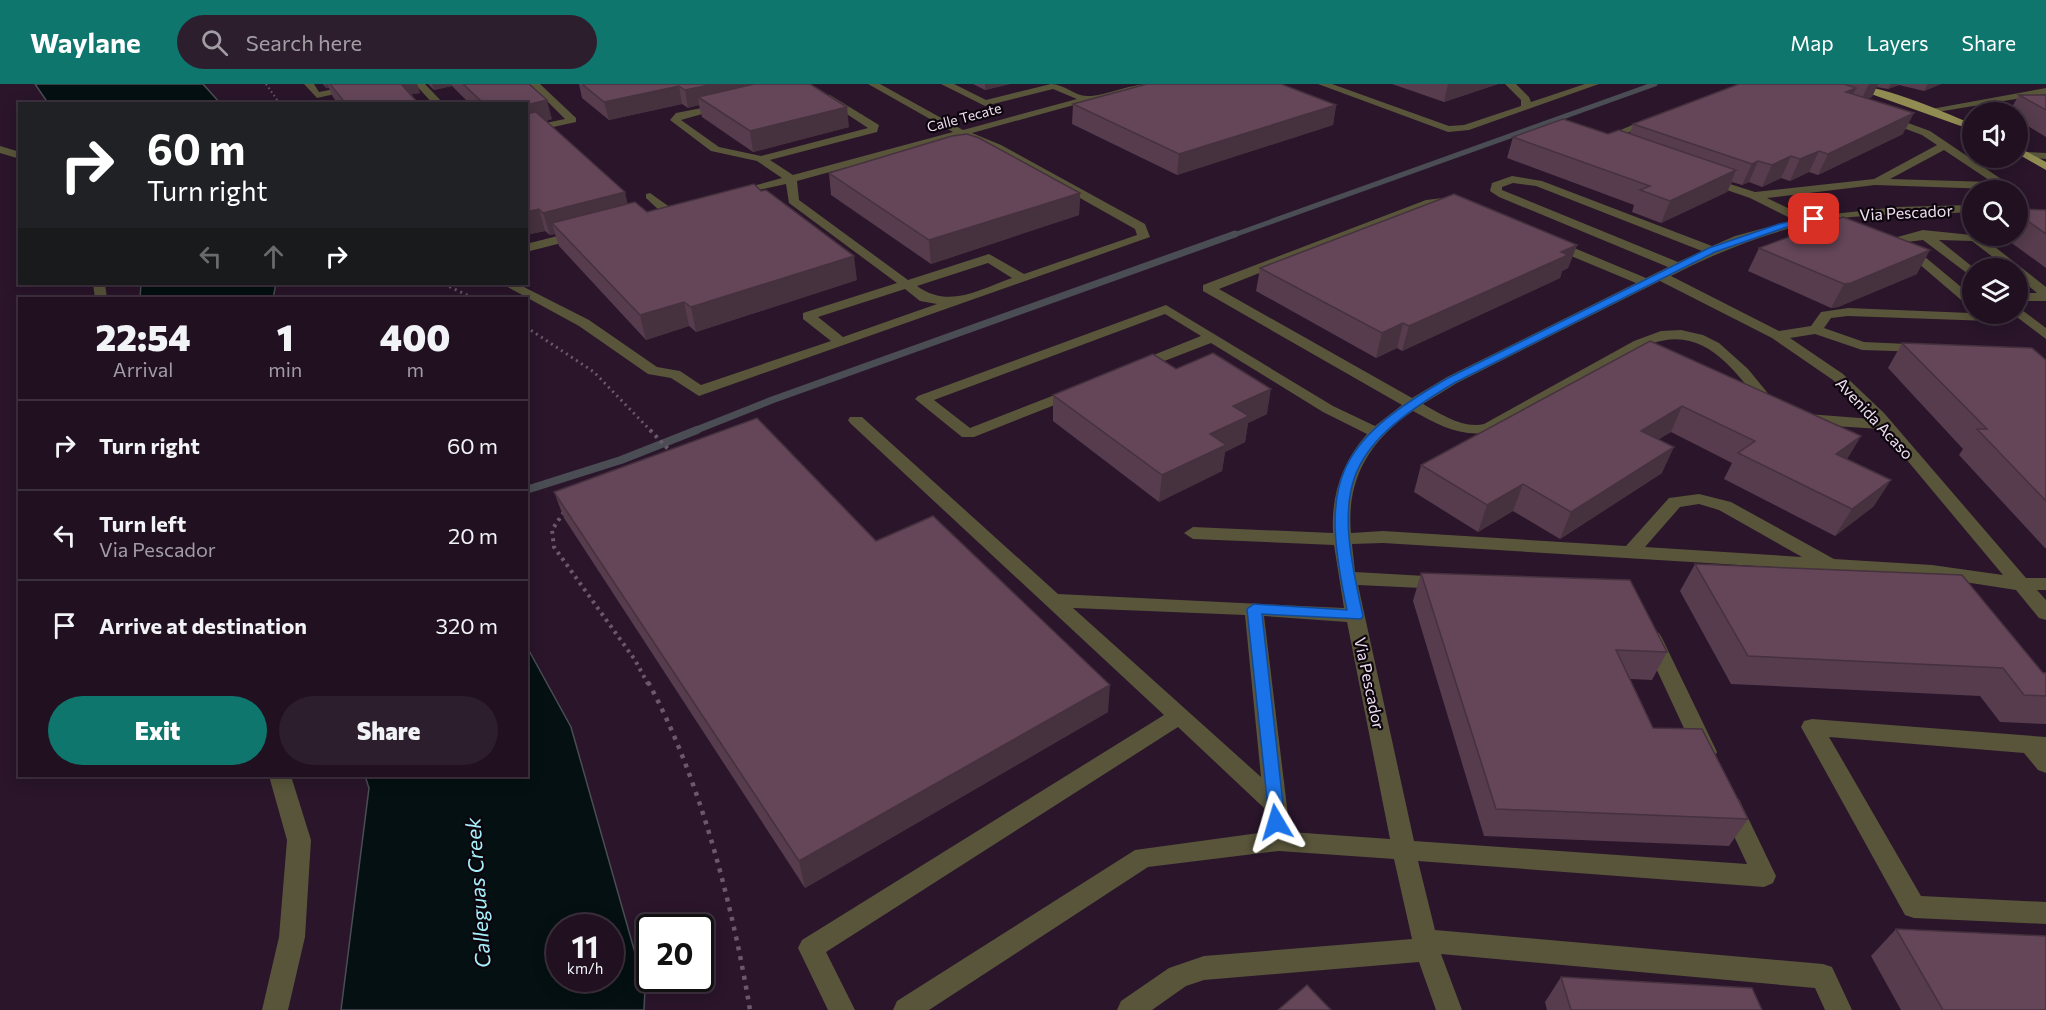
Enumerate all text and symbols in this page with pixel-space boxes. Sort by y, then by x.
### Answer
search box [177,15,597,69]
text: Waylane [30,25,141,59]
icon: search [198,26,231,59]
text: Search here [246,29,362,56]
text: Map [1790,30,1834,55]
text: Layers [1867,30,1929,55]
text: Share [1962,30,2016,55]
street label: Calle Tecate [925,99,1003,135]
map controls [1962,102,2028,324]
button: sound [1962,102,2028,168]
text: 60 m [147,122,246,174]
icon: right [48,126,126,204]
text: Turn right [147,174,267,207]
button: search [1962,180,2028,246]
pin [1788,193,1839,244]
street label: Via Pescador [1859,200,1954,224]
icon: arrive [1797,202,1830,235]
icon: left [194,240,227,273]
icon: ahead [257,240,290,273]
icon: right [320,240,353,273]
button: layers [1962,258,2028,324]
text: 22:54 [96,314,191,358]
text: 1 [277,314,294,358]
text: 400 [380,314,451,358]
text: Arrival [113,357,173,381]
text: min [268,357,302,381]
text: m [406,357,424,381]
street label: Avenida Acaso [1832,373,1918,463]
icon: right [48,429,81,462]
text: Turn right [99,432,200,459]
text: 60 m [447,432,498,459]
text: Turn left [99,510,186,537]
icon: left [48,519,81,552]
text: 20 m [448,522,498,549]
text: Via Pescador [99,537,216,561]
icon: arrive [48,609,81,642]
text: Arrive at destination [99,612,307,639]
text: 320 m [436,612,498,639]
street label: Via Pescador [1351,635,1389,731]
button: Exit [48,696,267,765]
button: Share [279,696,498,765]
position arrow [1244,790,1308,854]
water label: Calleguas Creek [459,816,495,969]
speed limit sign: 20 [636,914,714,992]
text: 11 [571,927,599,964]
text: km/h [567,959,603,977]

